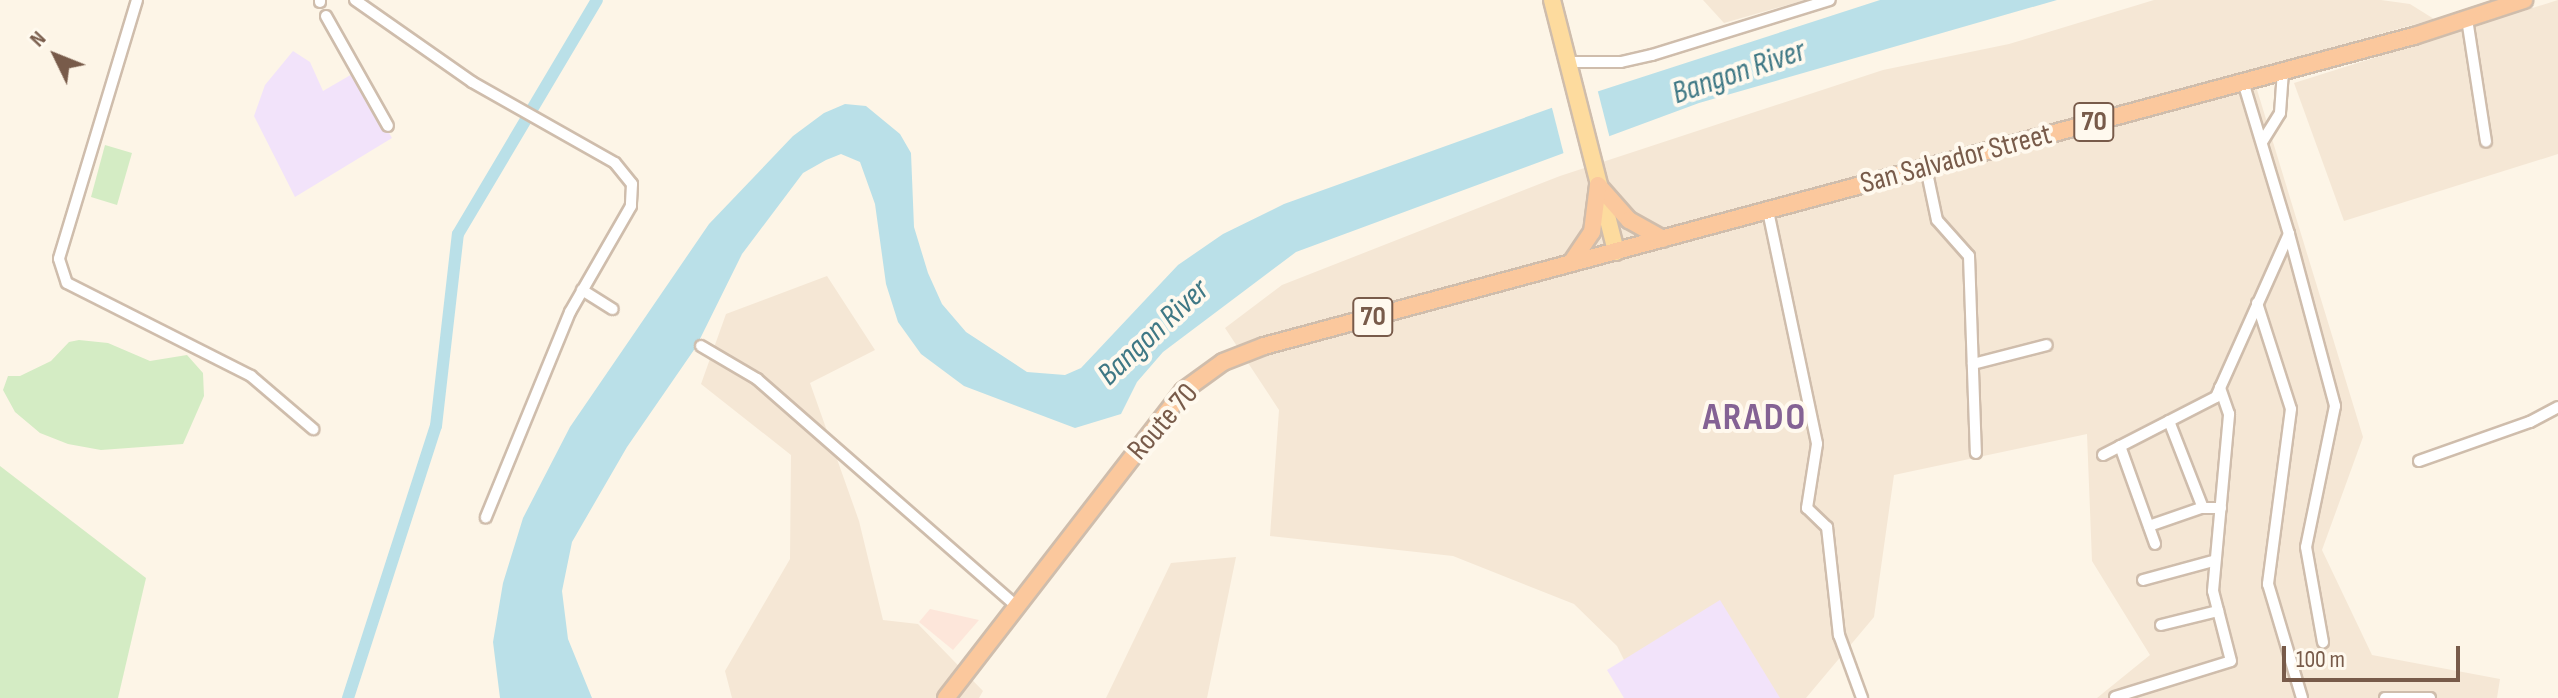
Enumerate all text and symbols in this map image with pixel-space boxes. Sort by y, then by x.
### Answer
north arrow [16,16,96,96]
text: N [24,26,52,53]
water label: Bangon River [1667,32,1811,114]
road number: 70 [2072,98,2116,146]
street label: San Salvador Street [1857,116,2055,202]
water label: Bangon River [1090,272,1218,394]
road number: 70 [1351,293,1395,341]
street label: Route 70 [1120,376,1206,468]
district label: ARADO [1703,395,1807,441]
scale bar [2286,630,2464,680]
text: 100 m [2296,645,2345,674]

